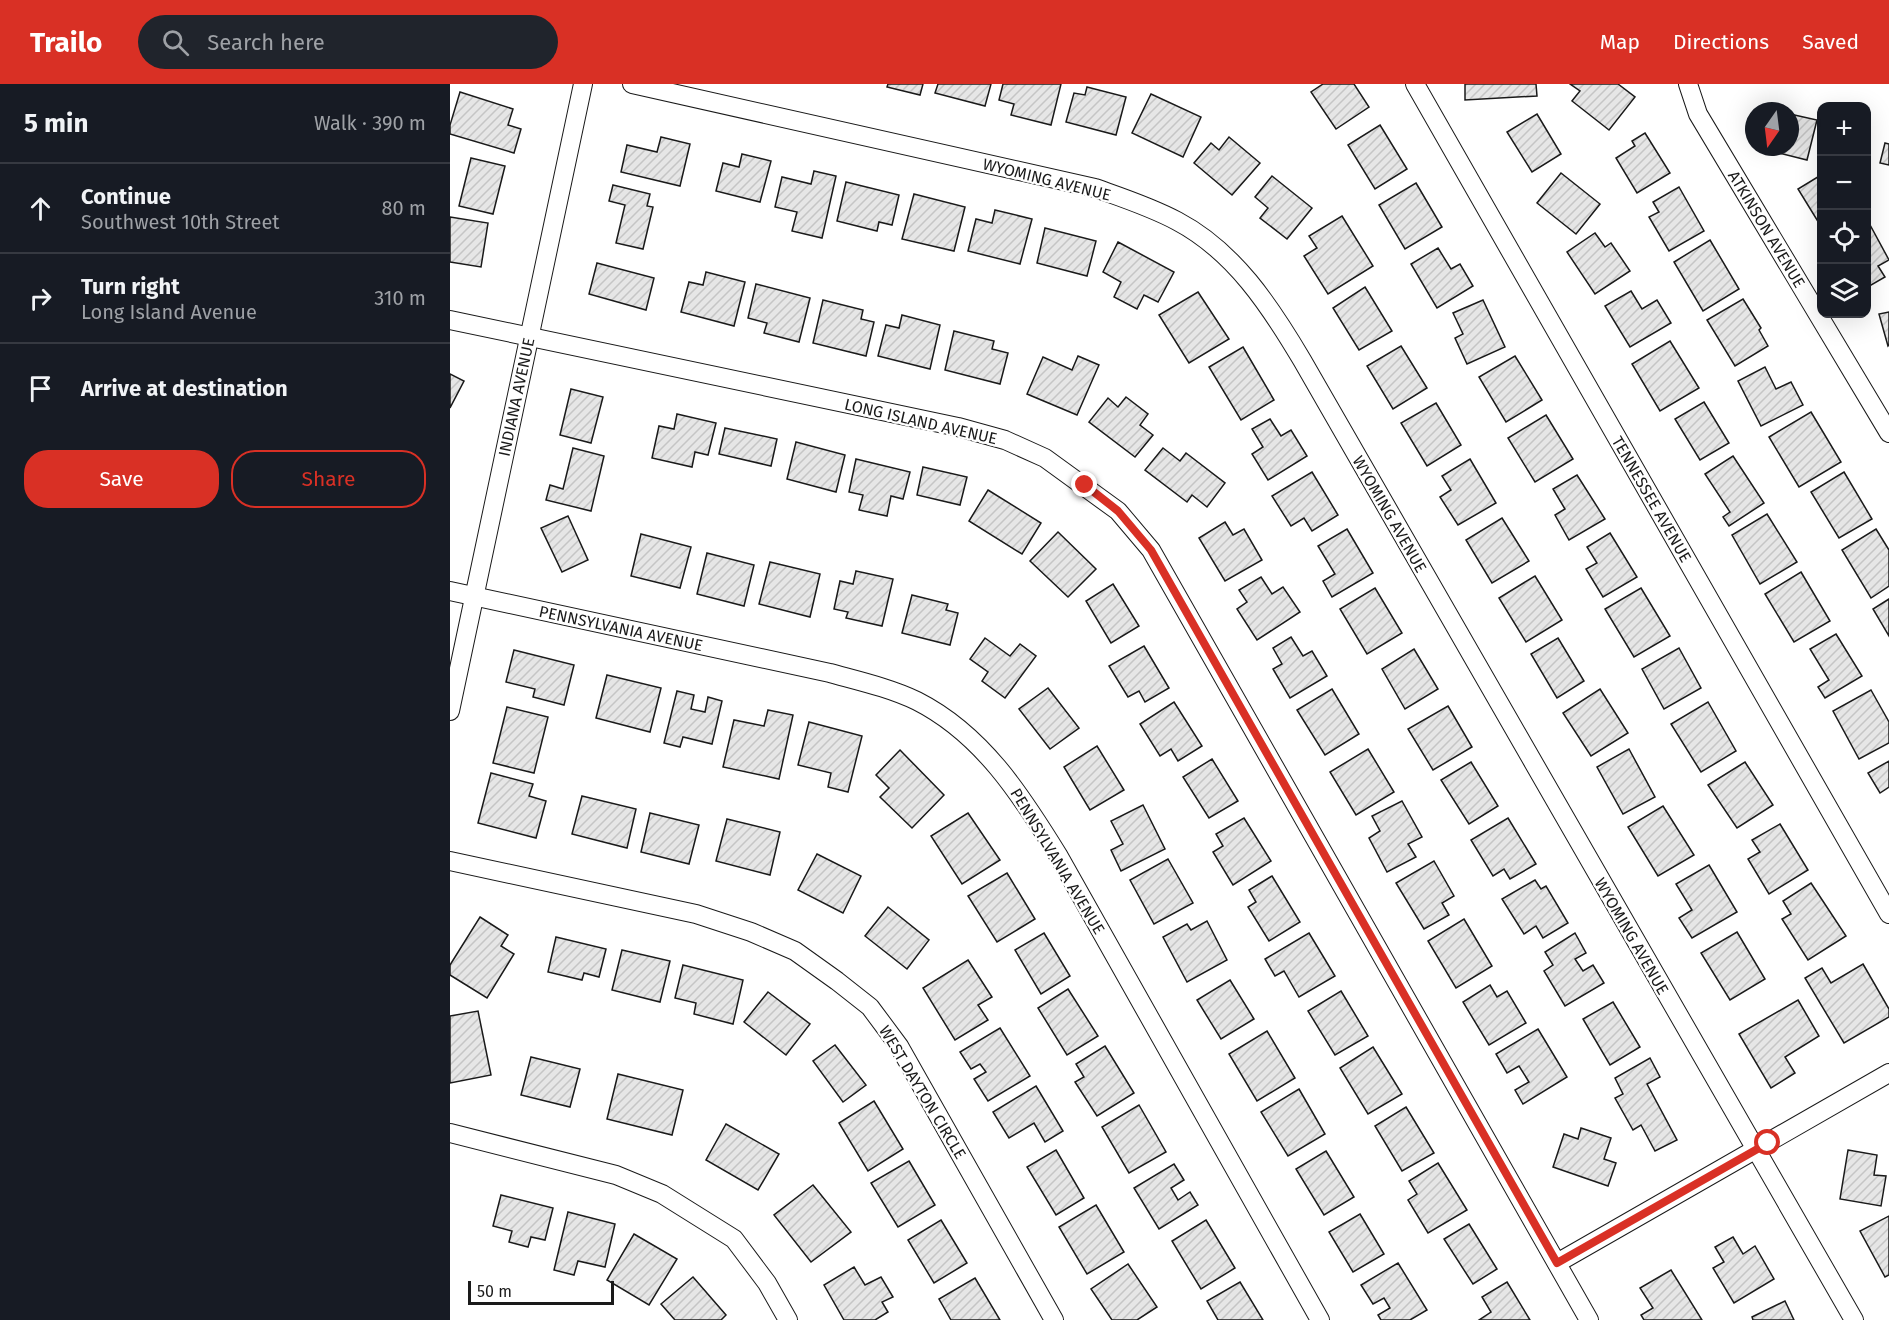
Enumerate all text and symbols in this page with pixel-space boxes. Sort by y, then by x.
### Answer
search box [138,15,558,69]
text: Trailo [30,26,102,59]
icon: search [159,26,192,59]
text: Search here [207,29,325,56]
text: Map [1600,29,1640,55]
text: Directions [1673,29,1769,55]
text: Saved [1802,29,1859,55]
north arrow [1745,102,1799,156]
map controls [1817,102,1871,318]
button: + [1817,102,1871,156]
text: 5 min [24,108,88,139]
text: Walk · 390 m [314,111,426,135]
street label: WYOMING AVENUE [981,154,1113,205]
button: − [1817,156,1871,210]
street label: ATKINSON AVENUE [1724,167,1809,291]
text: Continue [81,183,171,210]
icon: ahead [24,192,57,225]
text: 80 m [381,196,426,220]
text: Southwest 10th Street [81,210,280,234]
button: locate [1817,210,1871,264]
button: layers [1817,264,1871,318]
text: Turn right [81,273,180,300]
icon: right [24,282,57,315]
text: 310 m [374,286,426,310]
text: Long Island Avenue [81,300,257,324]
street label: INDIANA AVENUE [495,336,538,458]
icon: arrive [24,372,57,405]
text: Arrive at destination [81,375,288,402]
street label: LONG ISLAND AVENUE [843,395,999,448]
street label: TENNESSEE AVENUE [1608,433,1695,566]
button: Save [24,450,219,508]
button: Share [231,450,426,508]
street label: WYOMING AVENUE [1348,453,1431,576]
route end [1071,471,1097,497]
street label: PENNSYLVANIA AVENUE [537,602,705,655]
street label: PENNSYLVANIA AVENUE [1006,785,1109,938]
street label: WYOMING AVENUE [1590,875,1673,998]
street label: WEST DAYTON CIRCLE [875,1022,970,1163]
route start [1754,1129,1780,1155]
scale bar [468,1278,614,1306]
text: 50 m [477,1282,512,1301]

